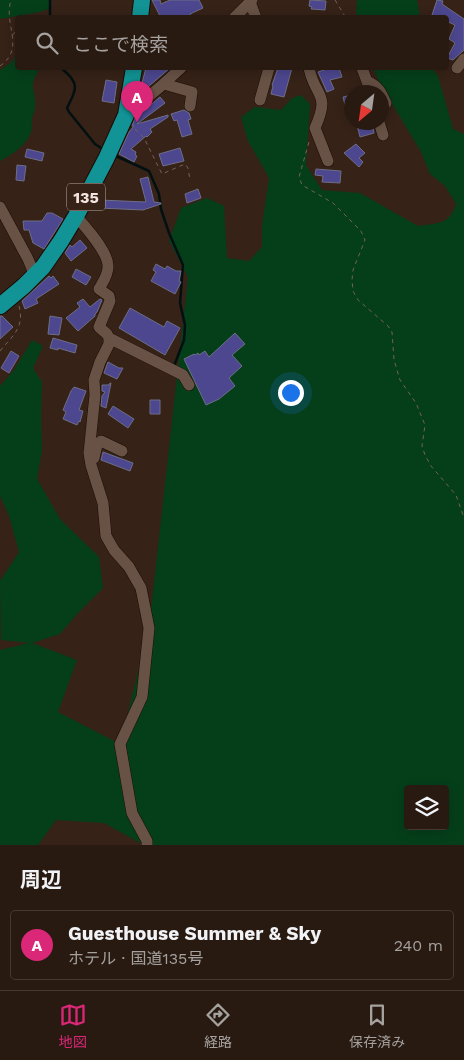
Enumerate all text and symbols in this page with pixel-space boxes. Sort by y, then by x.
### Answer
search box [15,15,449,70]
icon: search [33,29,61,57]
text: ここで検索 [73,33,168,56]
pin: A [121,81,153,122]
north arrow [344,85,389,130]
road number: 135 [67,183,105,210]
your location [278,380,304,406]
map controls [404,785,449,830]
button: layers [404,785,449,830]
text: 周辺 [20,867,62,892]
text: Guesthouse Summer & Sky [68,922,321,945]
text: A [32,936,42,955]
text: 240 m [394,936,443,955]
text: ホテル · 国道135号 [68,949,203,968]
tab: 地図 [59,1001,87,1051]
tab: 経路 [204,1001,232,1051]
tab: 保存済み [349,1001,405,1051]

